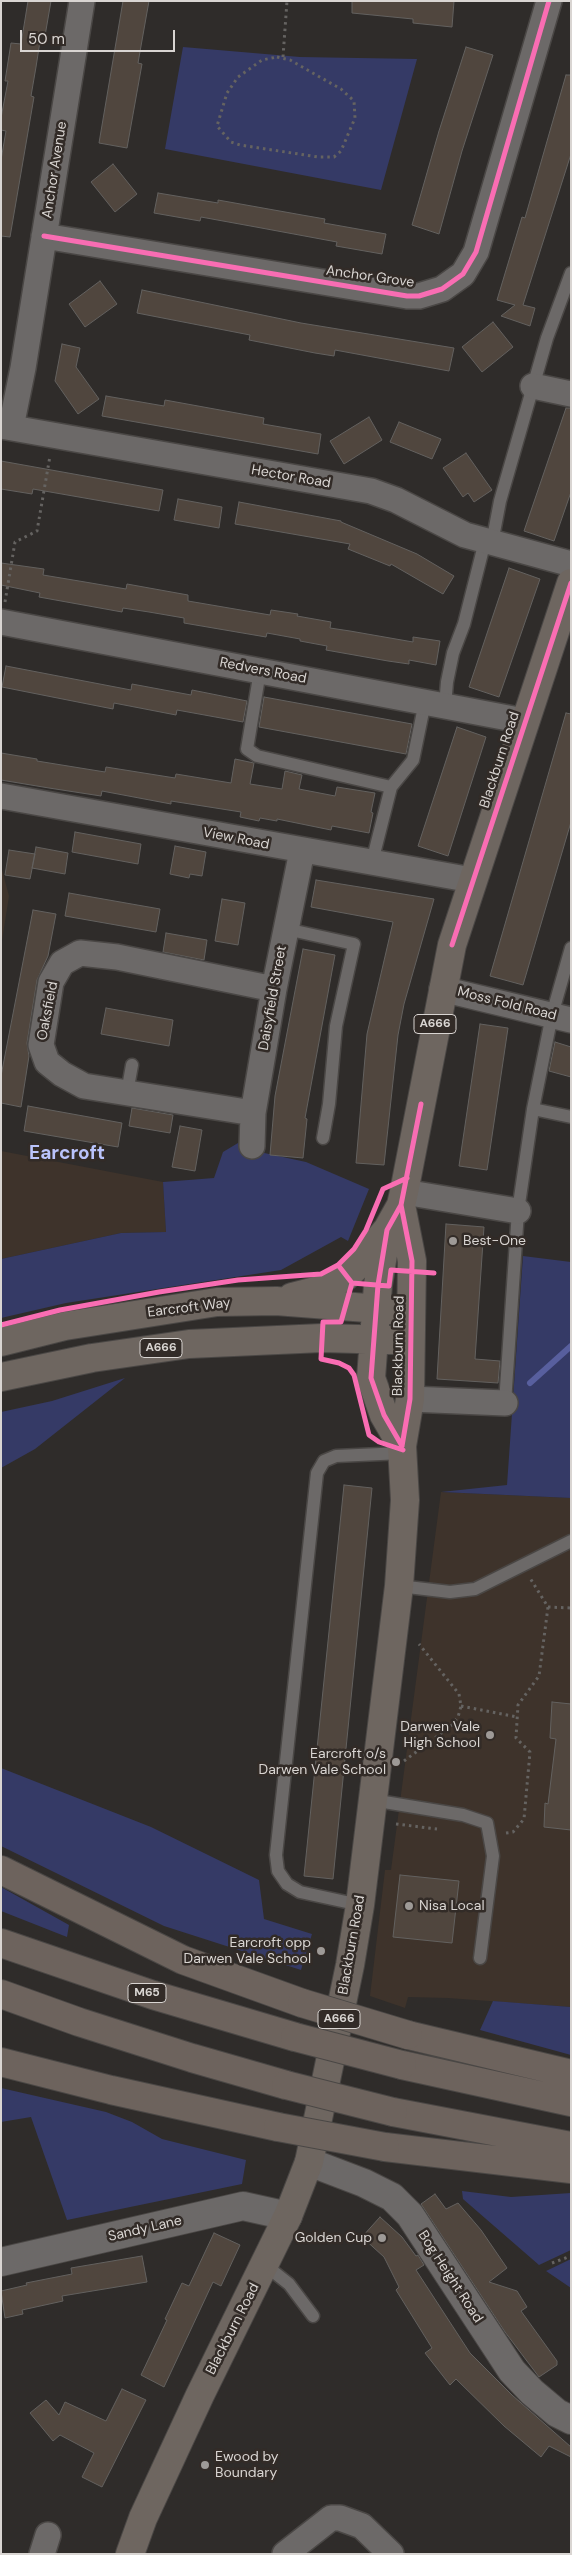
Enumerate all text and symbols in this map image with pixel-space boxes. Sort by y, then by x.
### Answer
scale bar [22,20,178,52]
text: 50 m [28,29,65,49]
street label: Anchor Avenue [39,120,71,220]
street label: Anchor Grove [325,262,415,292]
street label: Hector Road [250,462,332,492]
street label: Redvers Road [218,654,308,688]
street label: Blackburn Road [476,710,524,810]
street label: View Road [201,824,271,854]
street label: Daisyfield Street [256,944,290,1052]
street label: Oaksfield [34,980,62,1042]
street label: Moss Fold Road [456,984,558,1024]
road number: A666 [414,1014,456,1034]
district label: Earcroft [29,1143,105,1165]
place label: Best-One [463,1233,526,1249]
marker: Best-One [447,1235,459,1247]
street label: Earcroft Way [146,1295,232,1321]
street label: Blackburn Road [390,1296,408,1396]
road number: A666 [140,1339,182,1358]
place label: Darwen Vale High School [400,1719,480,1751]
marker: Darwen Vale High School [484,1729,496,1741]
place label: Earcroft o/s Darwen Vale School [259,1746,386,1778]
marker: Earcroft o/s Darwen Vale School [390,1756,402,1768]
street label: Blackburn Road [335,1894,369,1996]
place label: Nisa Local [419,1898,485,1914]
marker: Nisa Local [403,1900,415,1912]
place label: Earcroft opp Darwen Vale School [184,1935,311,1968]
marker: Earcroft opp Darwen Vale School [315,1945,327,1957]
road number: M65 [128,1984,166,2002]
road number: A666 [318,2010,360,2028]
street label: Sandy Lane [107,2212,183,2246]
street label: Bog Height Road [414,2228,486,2326]
place label: Golden Cup [295,2230,372,2246]
marker: Golden Cup [376,2232,388,2244]
street label: Blackburn Road [203,2280,263,2378]
place label: Ewood by Boundary [215,2449,278,2482]
marker: Ewood by Boundary [199,2459,211,2471]

